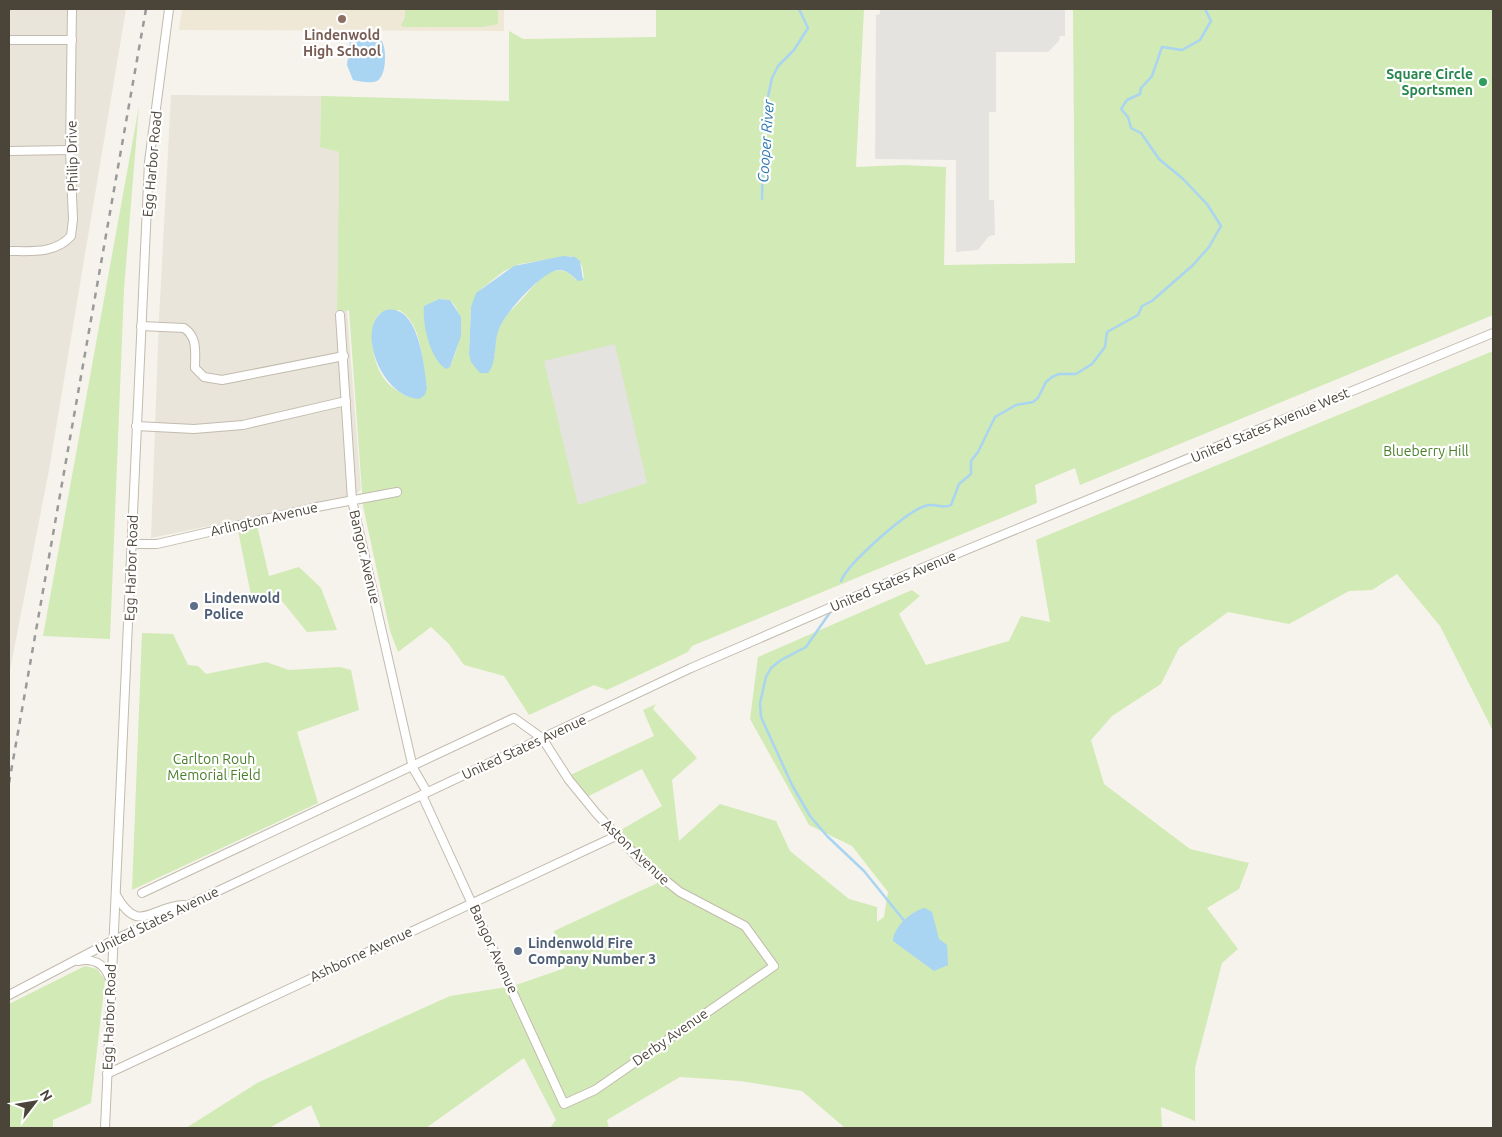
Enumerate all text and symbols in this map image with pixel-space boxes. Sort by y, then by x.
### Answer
marker: Lindenwold High School [336,13,348,25]
place label: Lindenwold High School [303,27,381,59]
place label: Square Circle Sportsmen [1386,66,1473,98]
marker: Square Circle Sportsmen [1477,76,1489,88]
water label: Cooper River [754,98,777,183]
street label: Egg Harbor Road [139,110,165,218]
street label: Philip Drive [63,120,81,192]
street label: United States Avenue West [1188,384,1352,466]
park label: Blueberry Hill [1383,443,1469,459]
street label: Arlington Avenue [209,499,319,539]
street label: Bangor Avenue [346,508,384,606]
street label: Egg Harbor Road [121,515,141,621]
street label: United States Avenue [828,547,958,615]
place label: Lindenwold Police [204,590,280,622]
marker: Lindenwold Police [188,600,200,612]
street label: United States Avenue [459,711,589,783]
park label: Carlton Rouh Memorial Field [167,751,261,783]
street label: Aston Avenue [599,816,673,888]
street label: United States Avenue [93,883,221,957]
street label: Bangor Avenue [466,902,522,996]
street label: Ashborne Avenue [307,923,415,985]
place label: Lindenwold Fire Company Number 3 [528,935,656,967]
marker: Lindenwold Fire Company Number 3 [512,945,524,957]
street label: Egg Harbor Road [99,964,119,1070]
street label: Derby Avenue [629,1005,711,1069]
north arrow [10,1077,60,1127]
text: N [37,1087,56,1104]

